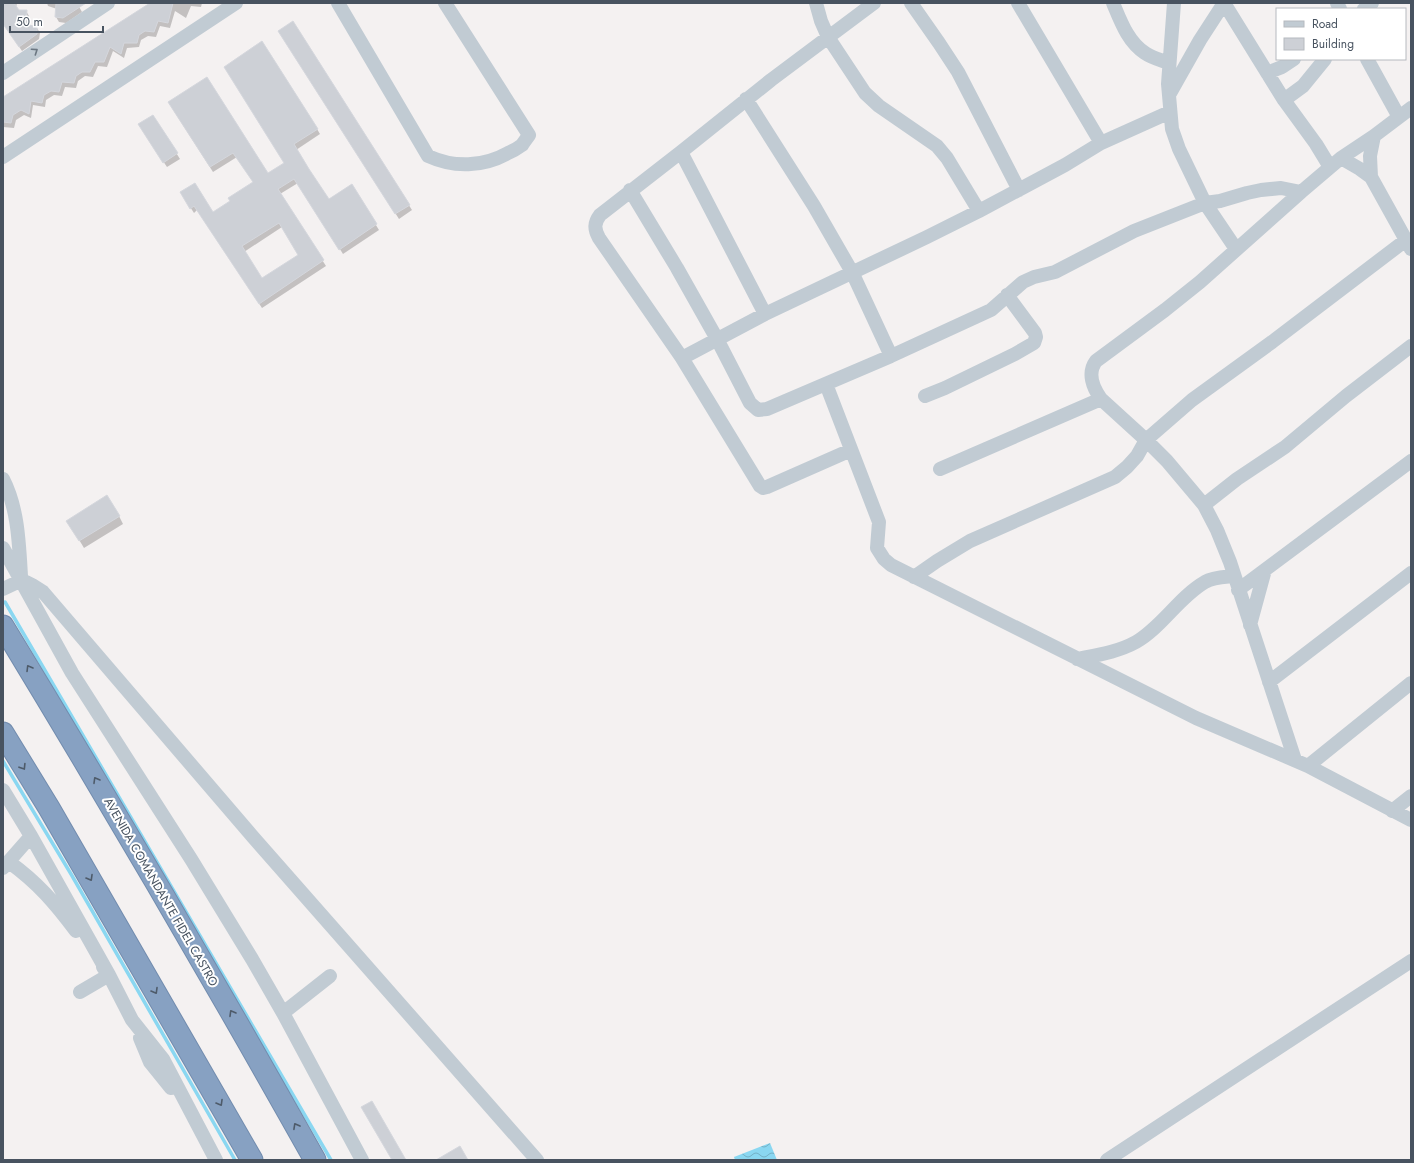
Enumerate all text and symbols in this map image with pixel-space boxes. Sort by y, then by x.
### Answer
scale bar [10,8,103,34]
legend [1276,8,1406,60]
text: 50 m [16,13,43,31]
text: Road [1312,15,1338,33]
text: Building [1312,35,1354,53]
one-way arrow [31,49,38,56]
one-way arrow [26,665,33,672]
one-way arrow [19,763,26,770]
one-way arrow [94,776,101,784]
street label: AVENIDA COMANDANTE FIDEL CASTRO [99,794,223,990]
one-way arrow [85,874,92,881]
one-way arrow [151,987,158,994]
one-way arrow [229,1010,236,1017]
one-way arrow [216,1099,223,1106]
one-way arrow [294,1123,301,1130]

